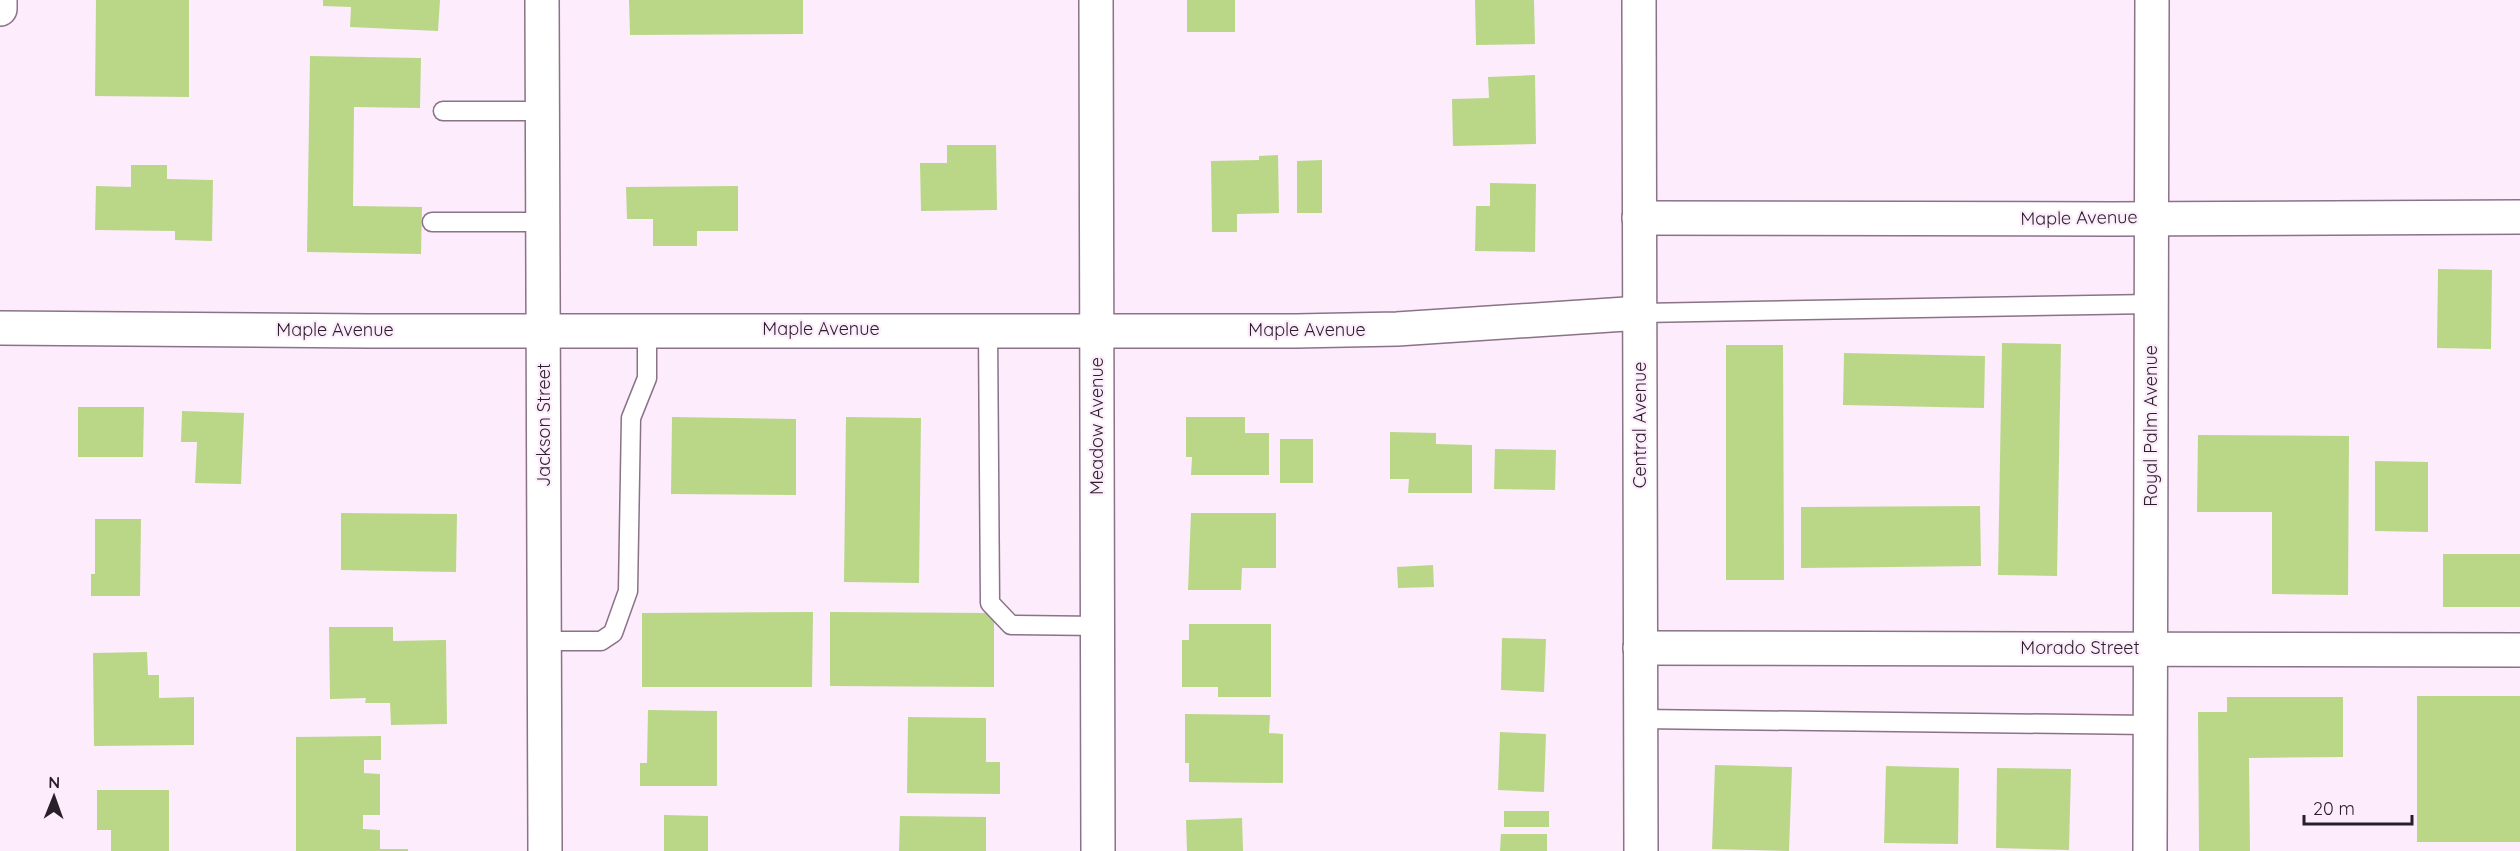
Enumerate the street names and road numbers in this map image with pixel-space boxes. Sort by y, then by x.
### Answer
street label: Maple Avenue [2020,205,2138,230]
street label: Maple Avenue [762,317,880,340]
street label: Maple Avenue [276,318,394,341]
street label: Maple Avenue [1248,318,1366,341]
street label: Royal Palm Avenue [2139,345,2162,507]
street label: Meadow Avenue [1085,357,1108,495]
street label: Central Avenue [1628,362,1651,488]
street label: Jackson Street [532,363,555,487]
street label: Morado Street [2020,636,2140,659]

